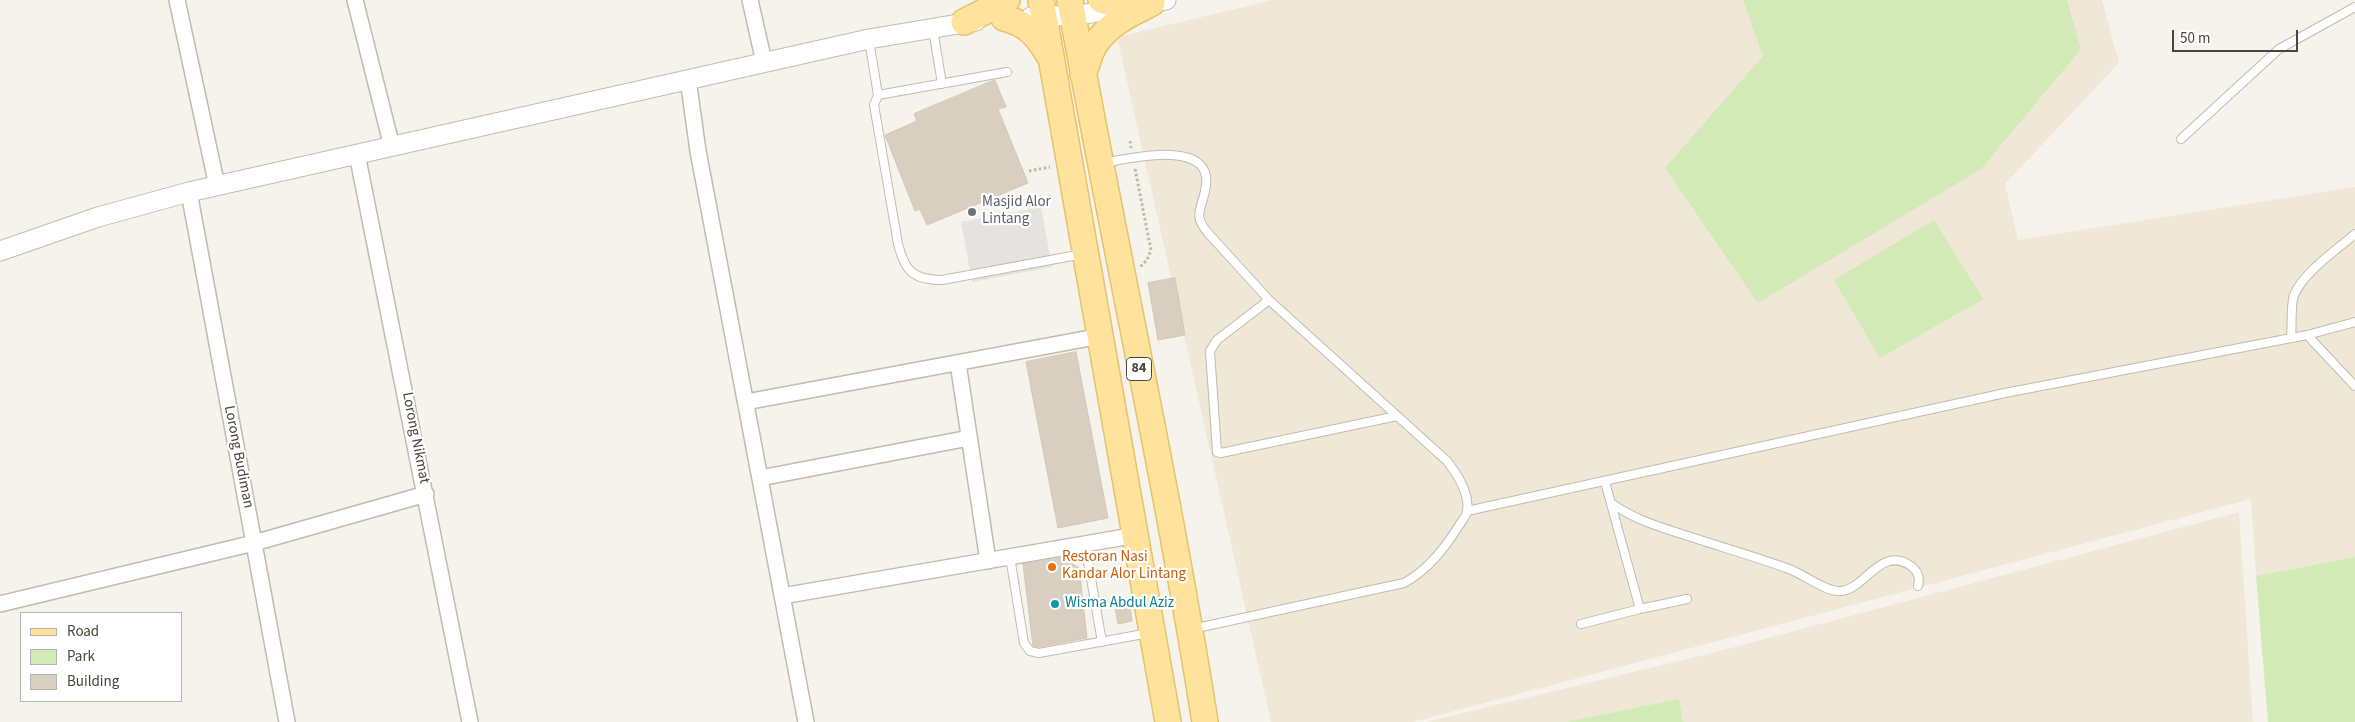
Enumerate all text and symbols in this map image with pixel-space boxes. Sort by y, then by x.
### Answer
scale bar [2175,20,2301,52]
text: 50 m [2180,28,2210,49]
place label: Masjid Alor Lintang [982,194,1051,229]
marker: Masjid Alor Lintang [966,206,978,218]
road number: 84 [1126,358,1152,380]
street label: Lorong Nikmat [397,391,433,485]
street label: Lorong Budiman [219,404,257,510]
place label: Restoran Nasi Kandar Alor Lintang [1062,549,1186,584]
marker: Restoran Nasi Kandar Alor Lintang [1046,561,1058,573]
place label: Wisma Abdul Aziz [1065,595,1174,613]
marker: Wisma Abdul Aziz [1049,598,1061,610]
legend [20,612,182,702]
text: Road [67,621,99,642]
text: Park [67,646,95,667]
text: Building [67,671,119,692]

